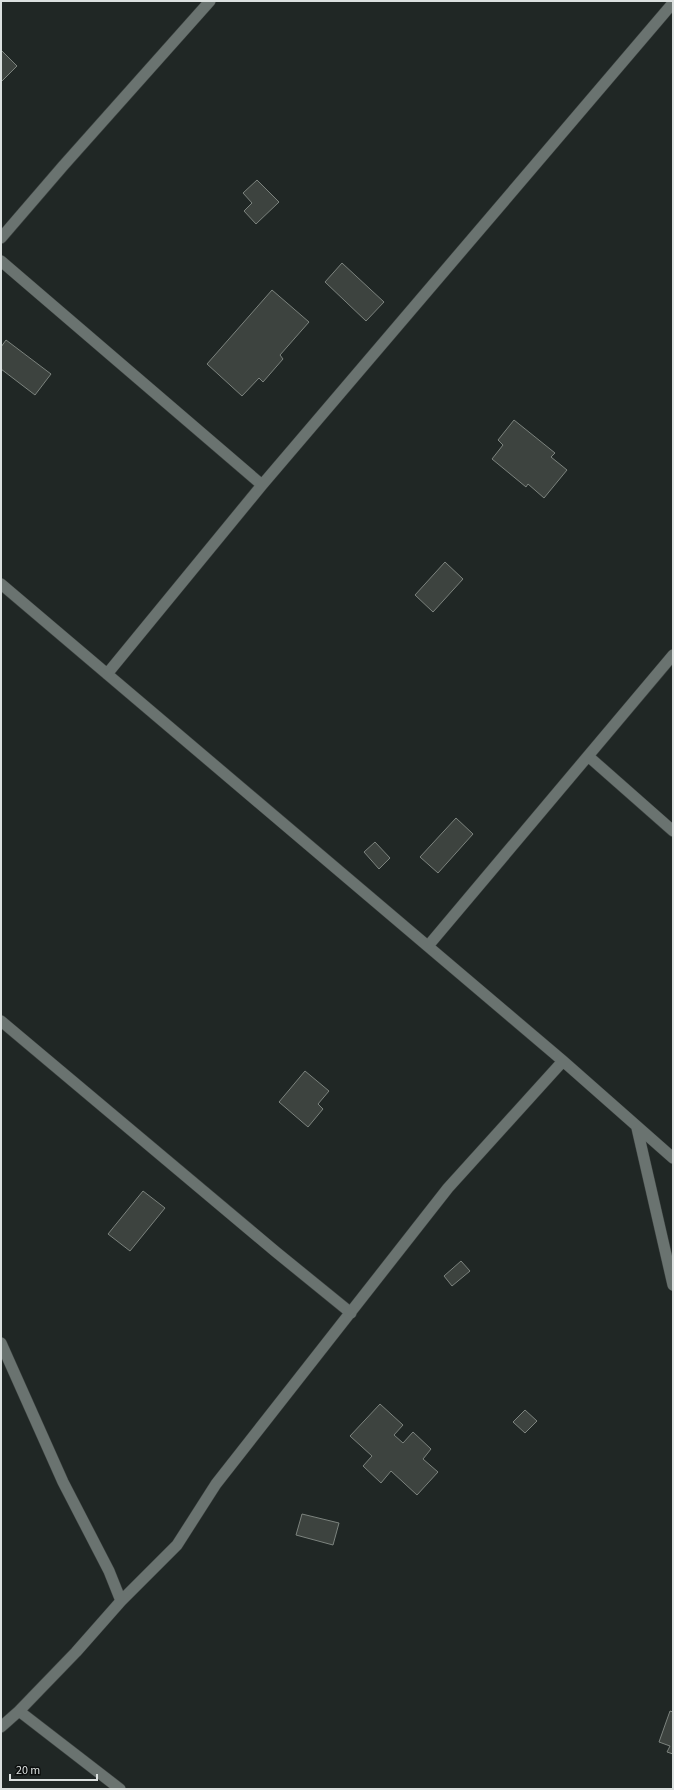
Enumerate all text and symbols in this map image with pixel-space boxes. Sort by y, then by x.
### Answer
scale bar [10,1756,97,1782]
text: 20 m [16,1762,40,1779]

